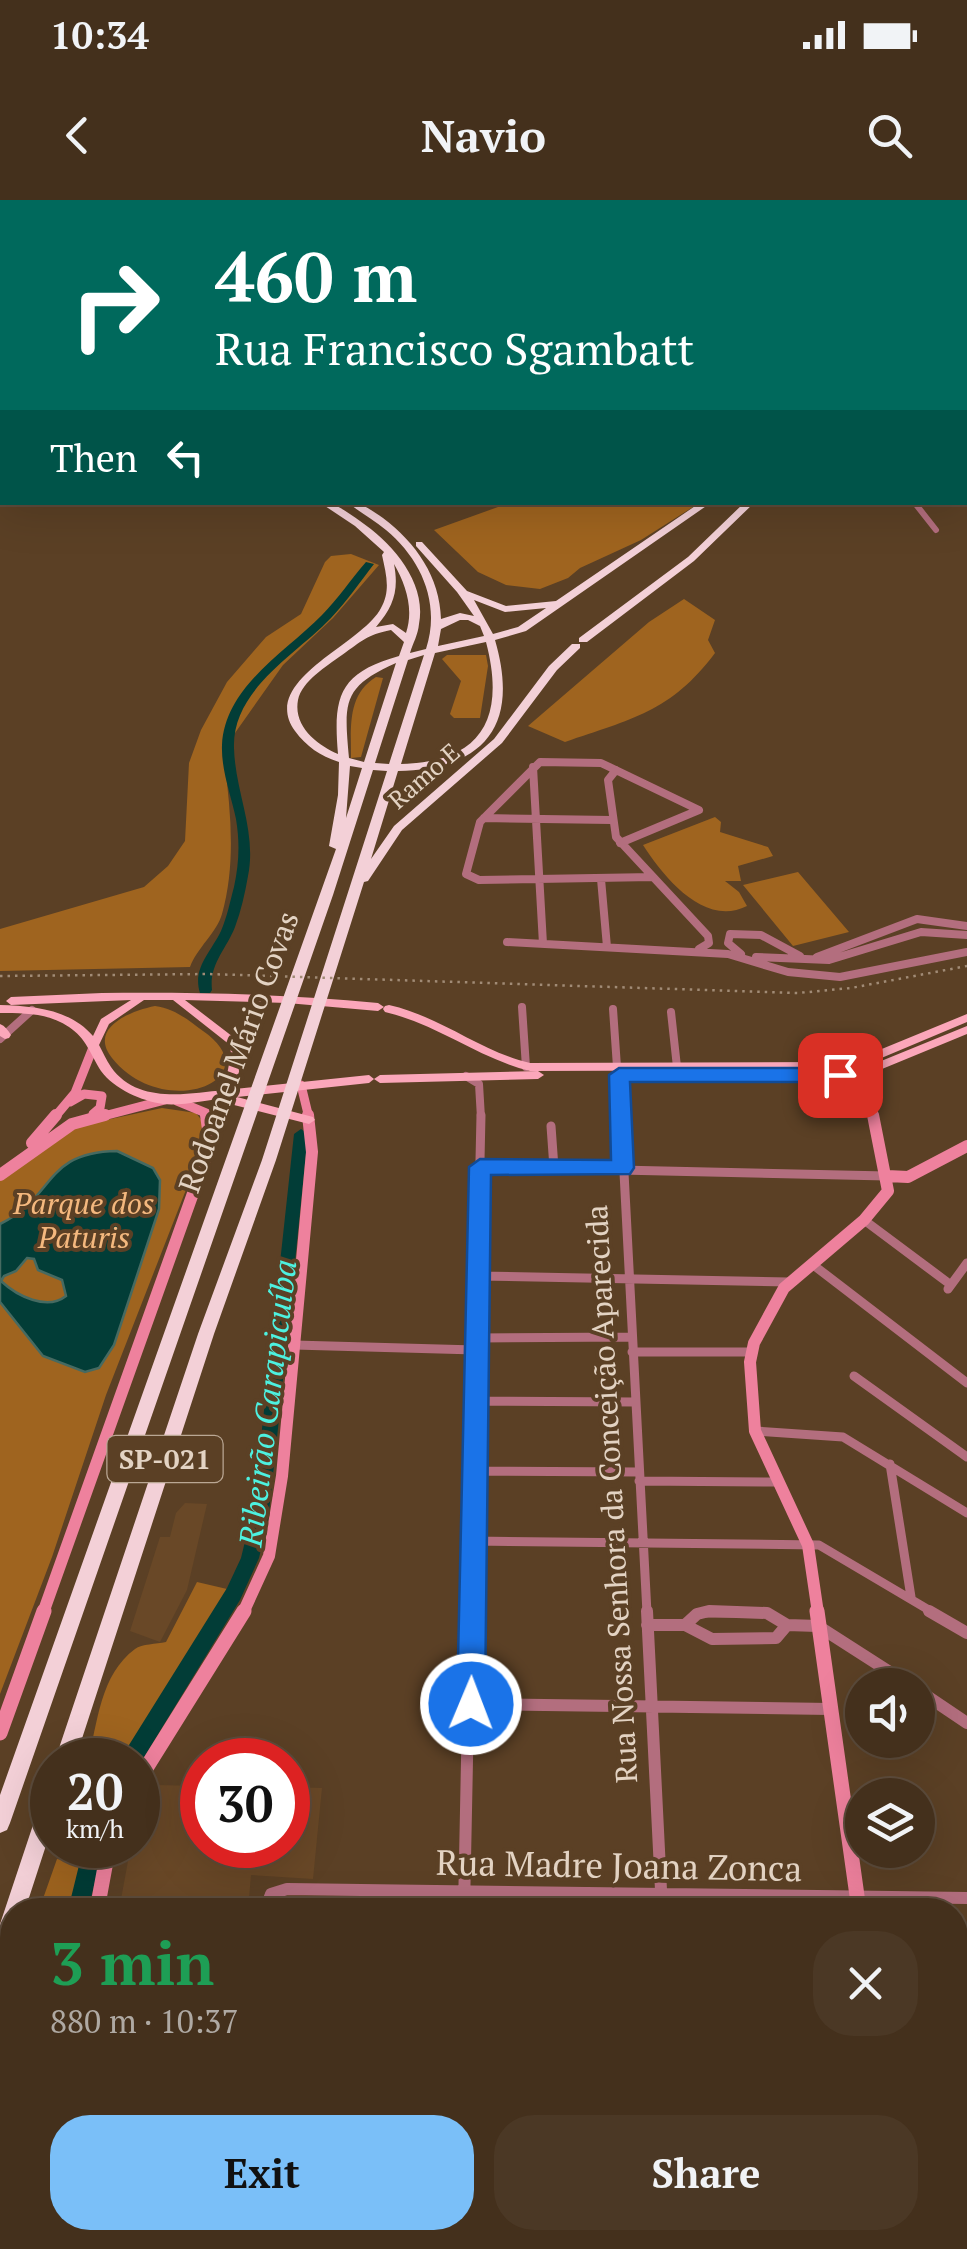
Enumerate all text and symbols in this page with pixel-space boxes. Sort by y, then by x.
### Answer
text: 10:34 [50,10,149,60]
text: Navio [421,105,546,165]
icon: back [50,108,105,163]
icon: search [862,108,917,163]
text: 460 m [215,229,417,322]
icon: right [50,240,180,370]
text: Rua Francisco Sgambatt [215,318,694,378]
icon: left [158,430,213,485]
text: Then [50,433,138,483]
street label: Ramo E [381,735,466,816]
street label: Rodoanel Mário Covas [169,906,308,1198]
pin [798,1033,883,1118]
icon: arrive [813,1048,868,1103]
park label: Parque dos Paturis [12,1183,155,1257]
street label: Rua Nossa Senhora da Conceição Aparecida [576,1204,646,1784]
water label: Ribeirão Carapicuíba [228,1257,305,1550]
road number: SP-021 [108,1436,222,1482]
position arrow [419,1652,523,1756]
map controls [845,1668,935,1868]
button: sound [845,1668,935,1758]
speed limit sign: 30 [180,1738,310,1868]
text: 20 [67,1758,123,1824]
button: layers [845,1778,935,1868]
text: km/h [66,1812,124,1845]
street label: Rua Madre Joana Zonca [436,1839,802,1891]
text: 3 min [50,1923,214,2002]
button: close [813,1931,918,2036]
text: 880 m · 10:37 [50,2000,238,2042]
button: Exit [50,2115,474,2230]
button: Share [494,2115,918,2230]

